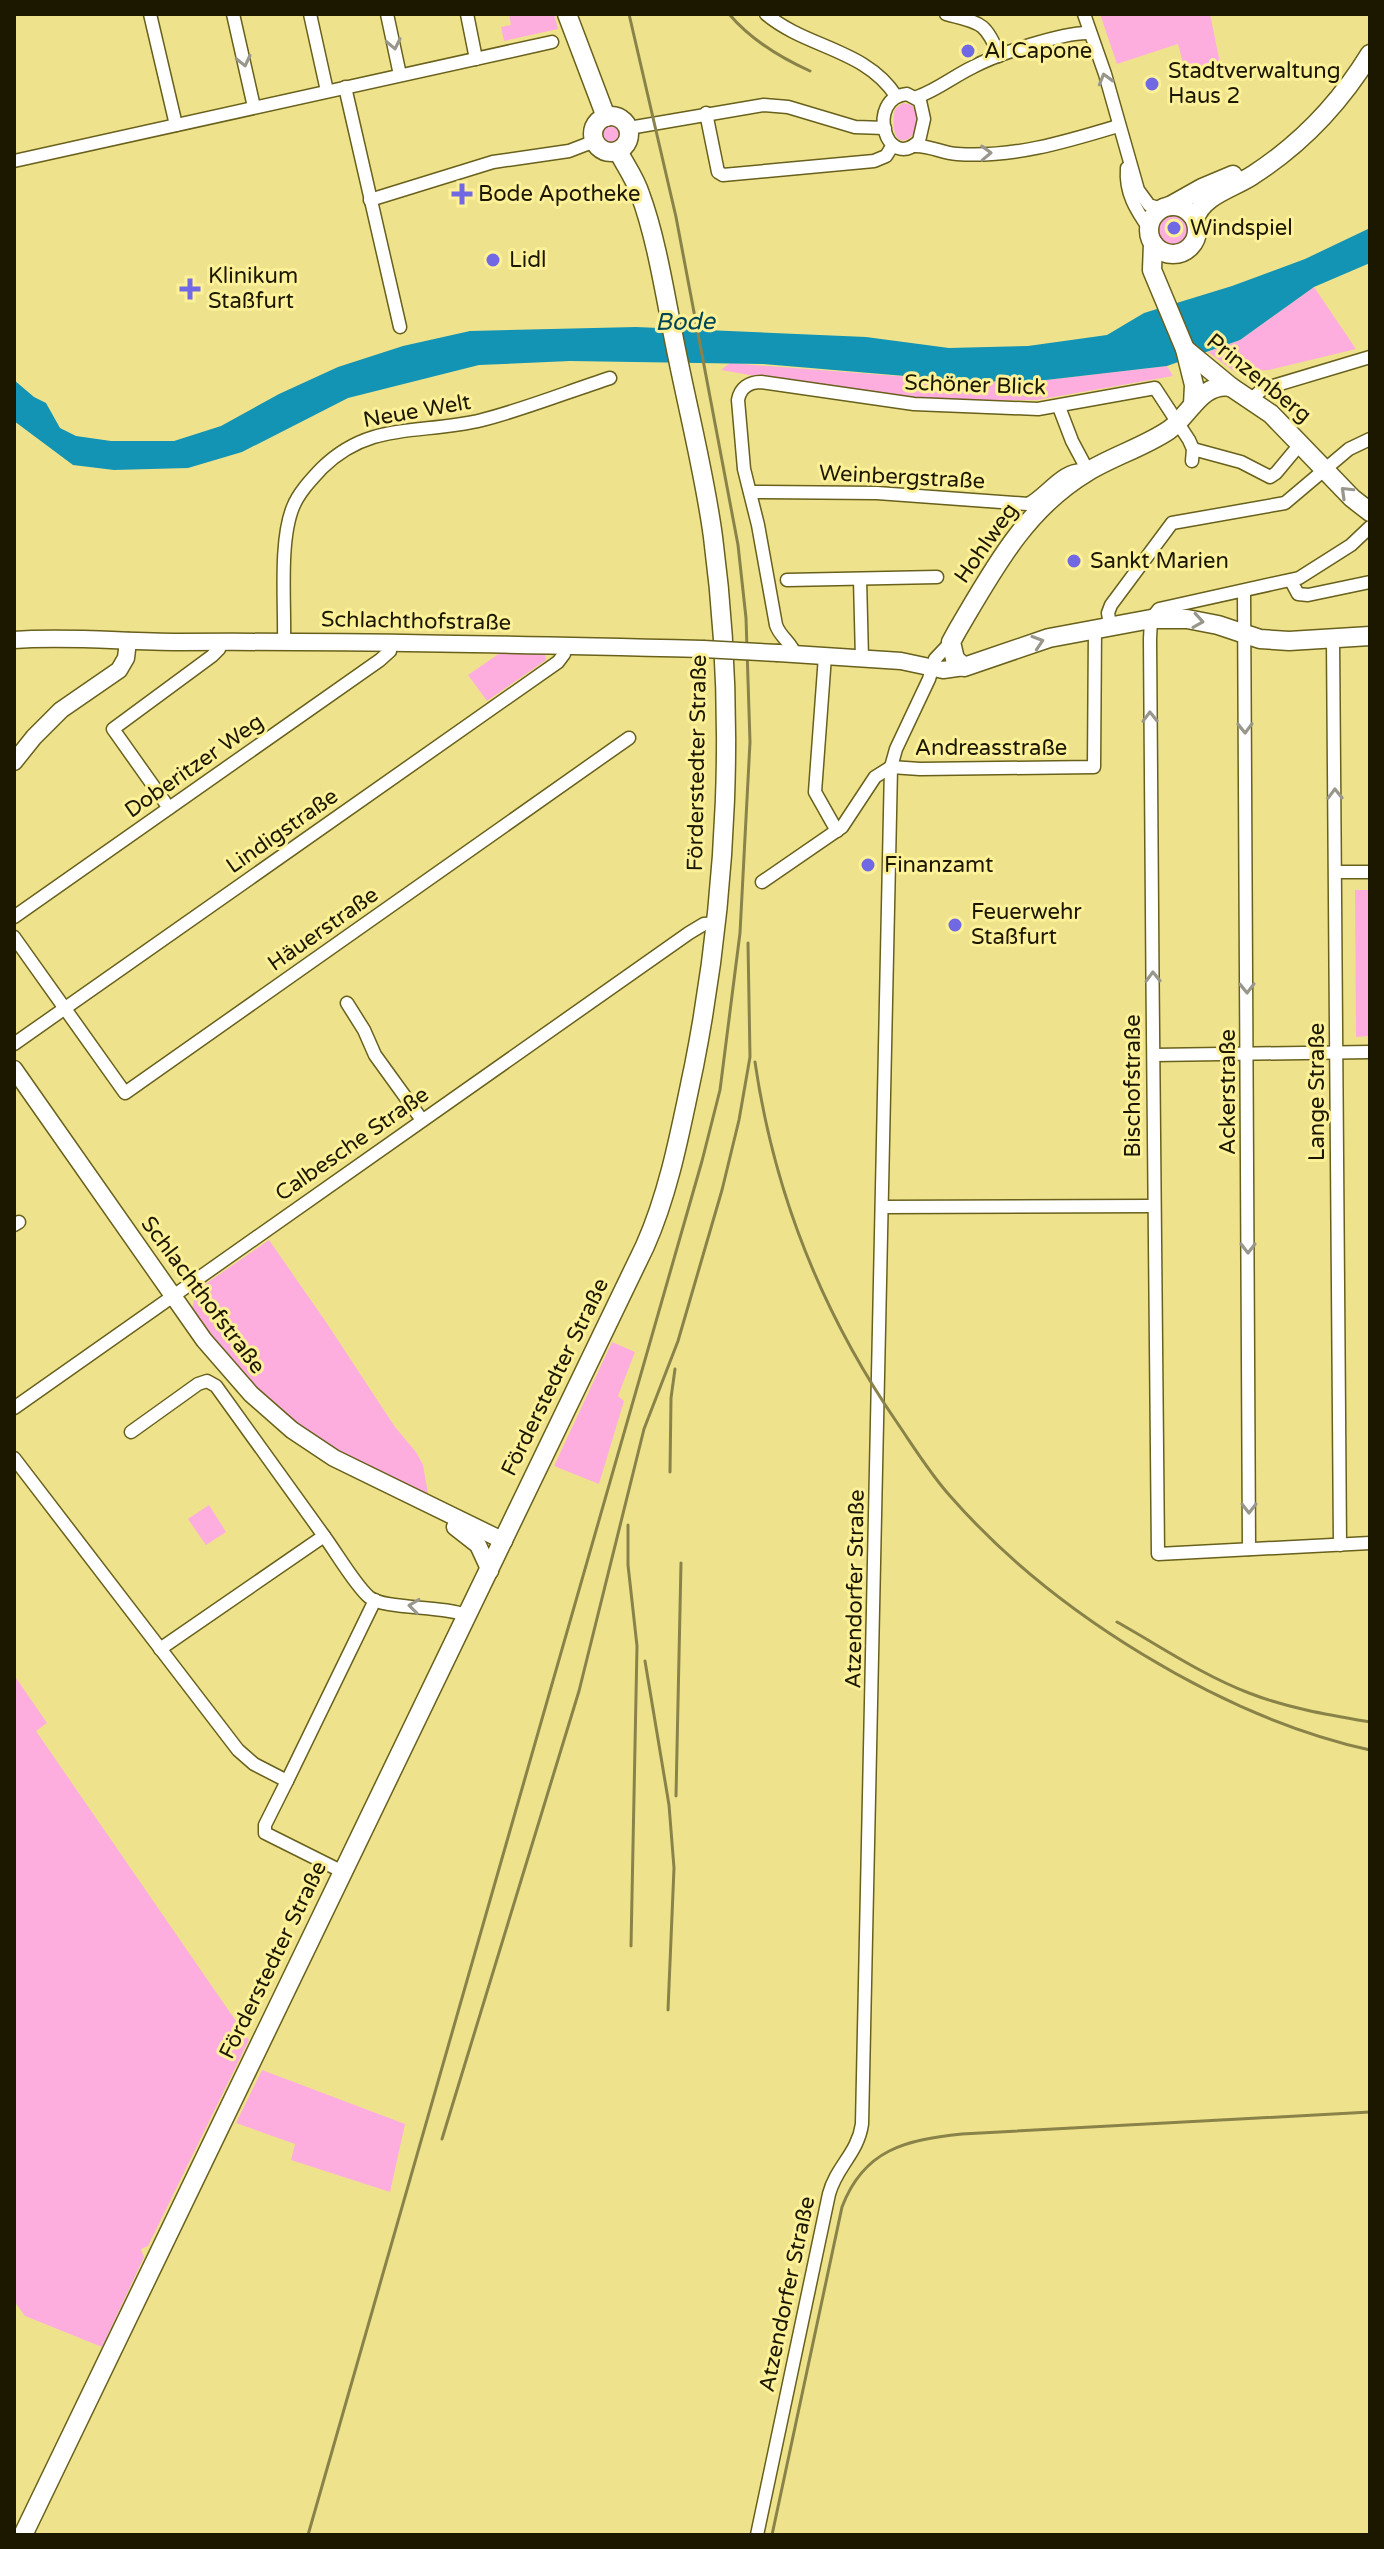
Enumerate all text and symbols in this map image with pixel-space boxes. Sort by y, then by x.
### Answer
one-way arrow [384,38,401,51]
place label: Al Capone [984,38,1092,64]
marker: Al Capone [959,42,977,60]
one-way arrow [234,53,251,67]
place label: Stadtverwaltung Haus 2 [1168,58,1341,109]
one-way arrow [1098,73,1115,86]
marker: Stadtverwaltung Haus 2 [1143,75,1161,93]
one-way arrow [980,145,993,162]
place label: Bode Apotheke [478,181,641,207]
marker: Bode Apotheke [453,185,471,203]
place label: Windspiel [1190,215,1293,241]
marker: Windspiel [1165,219,1183,237]
place label: Lidl [509,247,547,273]
marker: Lidl [484,251,502,269]
place label: Klinikum Staßfurt [208,263,298,314]
marker: Klinikum Staßfurt [179,278,201,300]
water label: Bode [655,307,717,337]
street label: Prinzenberg [1201,328,1317,428]
street label: Schöner Blick [904,370,1046,400]
street label: Neue Welt [361,389,473,433]
street label: Weinbergstraße [818,460,986,494]
one-way arrow [1341,487,1355,501]
street label: Hohlweg [949,498,1023,588]
place label: Sankt Marien [1090,548,1229,574]
marker: Sankt Marien [1065,552,1083,570]
street label: Schlachthofstraße [321,606,511,636]
one-way arrow [1191,612,1205,629]
one-way arrow [1030,635,1044,651]
street label: Förderstedter Straße [682,654,712,872]
street label: Doberitzer Weg [120,709,268,823]
one-way arrow [1142,710,1159,723]
one-way arrow [1236,722,1254,735]
street label: Andreasstraße [915,735,1067,761]
street label: Lindigstraße [221,783,343,879]
one-way arrow [1326,787,1344,800]
place label: Finanzamt [884,852,993,878]
marker: Finanzamt [859,856,877,874]
street label: Häuerstraße [263,881,383,977]
place label: Feuerwehr Staßfurt [971,899,1082,950]
marker: Feuerwehr Staßfurt [946,916,964,934]
one-way arrow [1144,970,1162,983]
one-way arrow [1239,982,1256,995]
street label: Bischofstraße [1120,1014,1146,1158]
street label: Lange Straße [1304,1023,1330,1161]
street label: Ackerstraße [1215,1029,1241,1155]
street label: Calbesche Straße [270,1081,434,1207]
street label: Schlachthofstraße [135,1211,271,1379]
one-way arrow [1239,1242,1257,1255]
street label: Förderstedter Straße [496,1274,614,1480]
street label: Atzendorfer Straße [840,1489,870,1689]
one-way arrow [1240,1502,1258,1515]
one-way arrow [407,1597,420,1614]
street label: Förderstedter Straße [214,1857,332,2063]
street label: Atzendorfer Straße [754,2194,820,2394]

